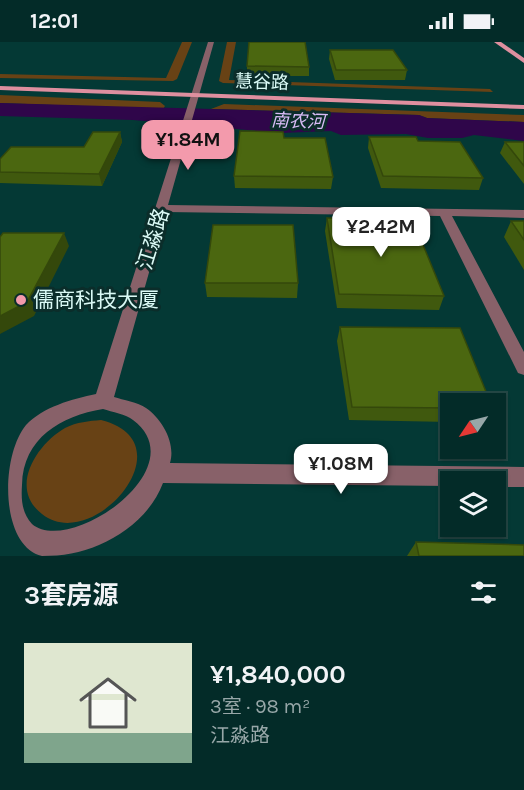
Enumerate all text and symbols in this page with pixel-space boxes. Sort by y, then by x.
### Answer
text: 12:01 [30,8,79,34]
street label: 慧谷路 [235,70,289,94]
water label: 南农河 [271,109,328,133]
pin: ¥1.84M [139,120,237,171]
text: ¥1.84M [155,128,221,151]
street label: 江淼路 [132,205,174,273]
pin: ¥2.42M [332,207,430,258]
text: ¥2.42M [346,215,416,238]
place label: 儒商科技大厦 [33,288,159,312]
marker: 儒商科技大厦 [14,293,28,307]
north arrow [440,393,506,459]
map controls [440,393,506,537]
pin: ¥1.08M [292,444,390,495]
text: ¥1.08M [308,452,374,475]
button: layers [440,471,506,537]
icon: filters [467,576,500,609]
text: 3套房源 [24,580,118,611]
text: ¥1,840,000 [210,659,346,690]
icon: home [72,667,144,739]
text: 3室 · 98 m² [210,695,310,718]
text: 江淼路 [210,724,270,747]

